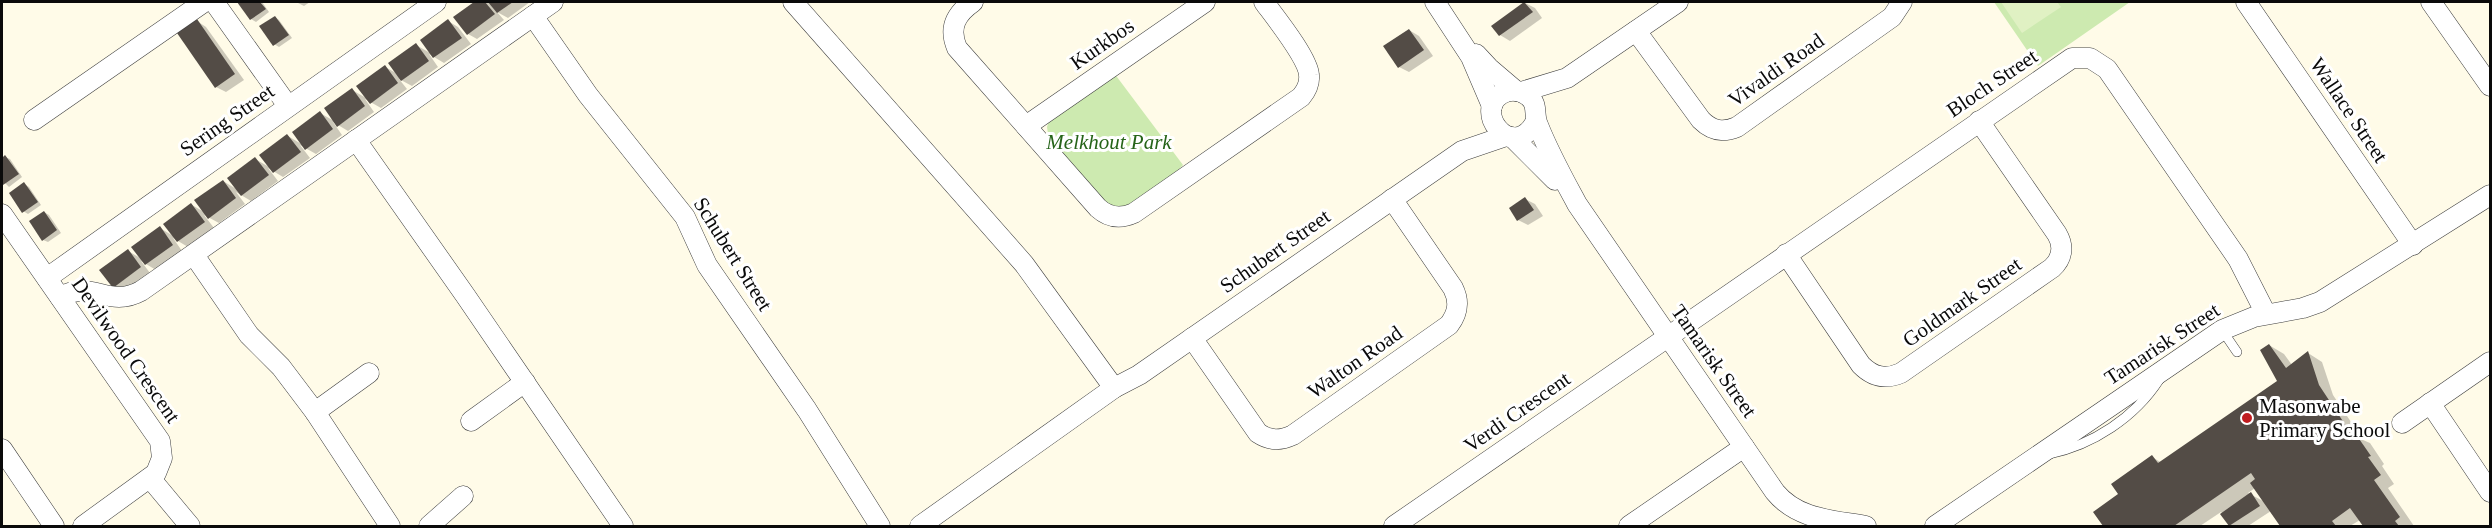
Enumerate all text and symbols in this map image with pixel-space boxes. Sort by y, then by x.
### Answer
street label: Kurkbos [1065,13,1139,75]
street label: Vivaldi Road [1724,28,1829,112]
street label: Bloch Street [1942,44,2042,122]
street label: Wallace Street [2305,53,2393,167]
street label: Sering Street [175,79,279,161]
park label: Melkhout Park [1045,130,1172,154]
street label: Schubert Street [689,193,777,315]
street label: Schubert Street [1215,204,1335,298]
street label: Goldmark Street [1898,252,2026,352]
street label: Devilwood Crescent [67,273,185,427]
street label: Tamarisk Street [2100,298,2224,390]
street label: Tamarisk Street [1666,300,1762,422]
street label: Walton Road [1303,320,1407,403]
street label: Verdi Crescent [1459,366,1575,457]
place label: Masonwabe Primary School [2259,394,2390,442]
marker: Masonwabe Primary School [2240,411,2254,425]

